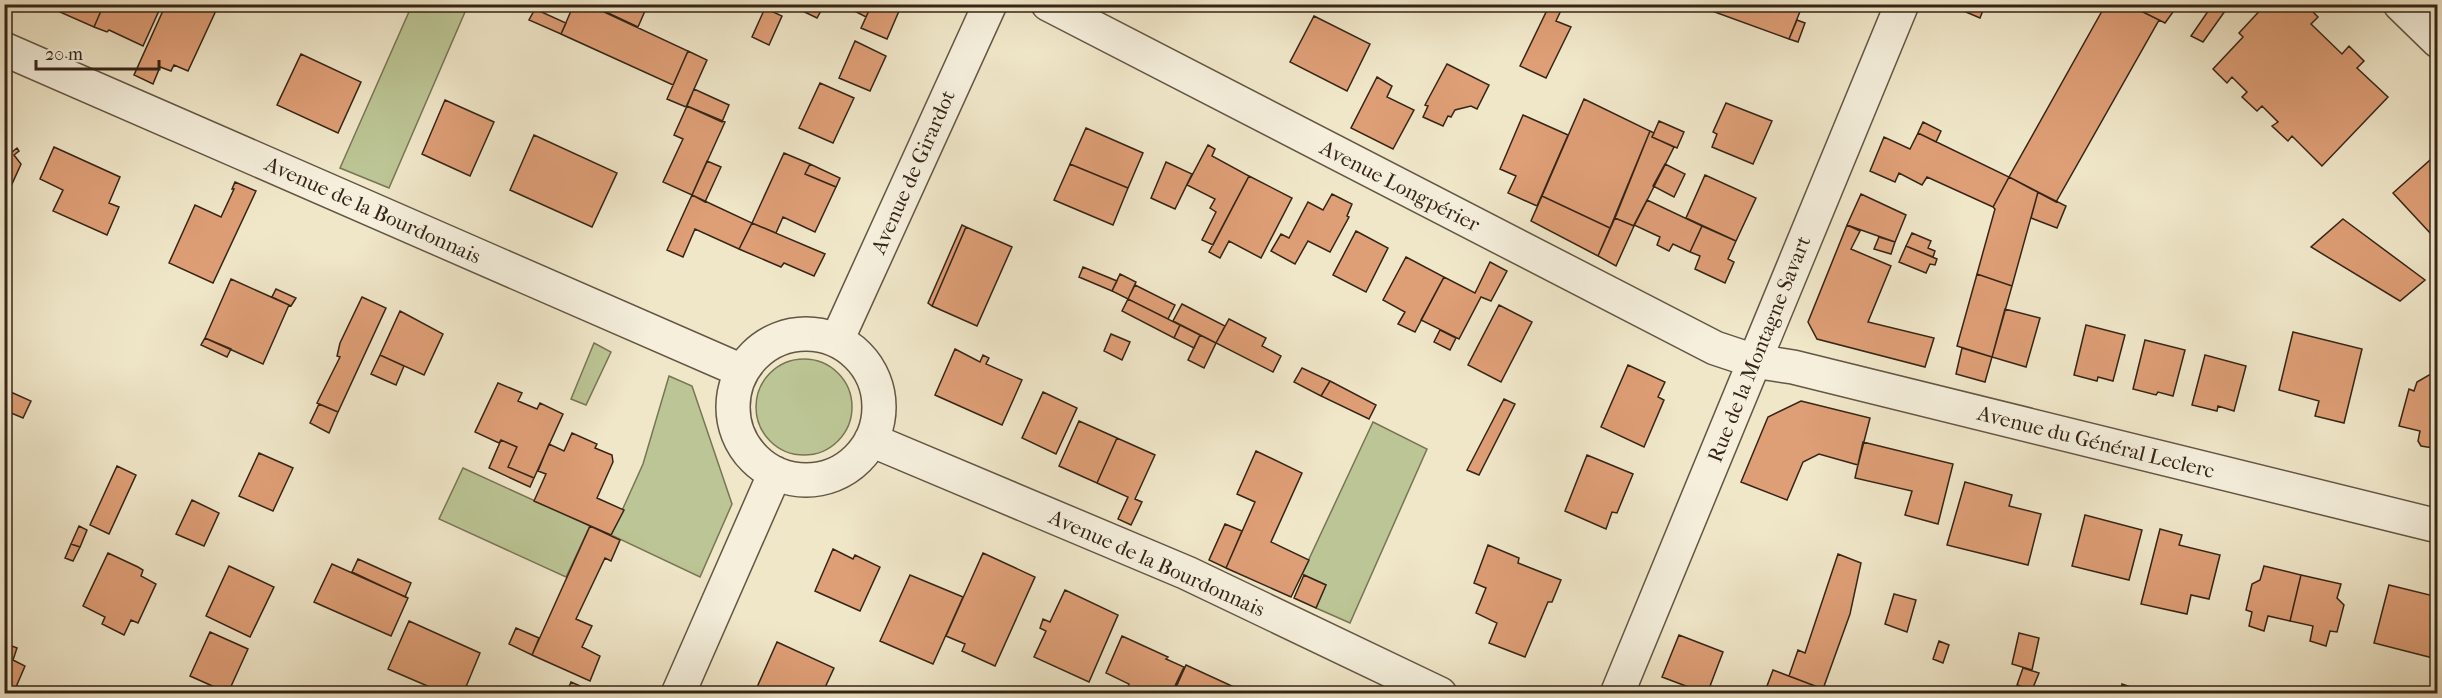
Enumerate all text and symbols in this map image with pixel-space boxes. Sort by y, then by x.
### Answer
scale bar [36,33,159,71]
text: 20 m [45,44,83,65]
street label: Avenue de Girardot [866,86,960,258]
street label: Avenue Longpérier [1315,135,1484,237]
street label: Avenue de la Bourdonnais [261,151,485,269]
street label: Rue de la Montagne Savart [1703,232,1816,466]
street label: Avenue du Général Leclerc [1974,401,2217,483]
street label: Avenue de la Bourdonnais [1045,504,1269,622]

